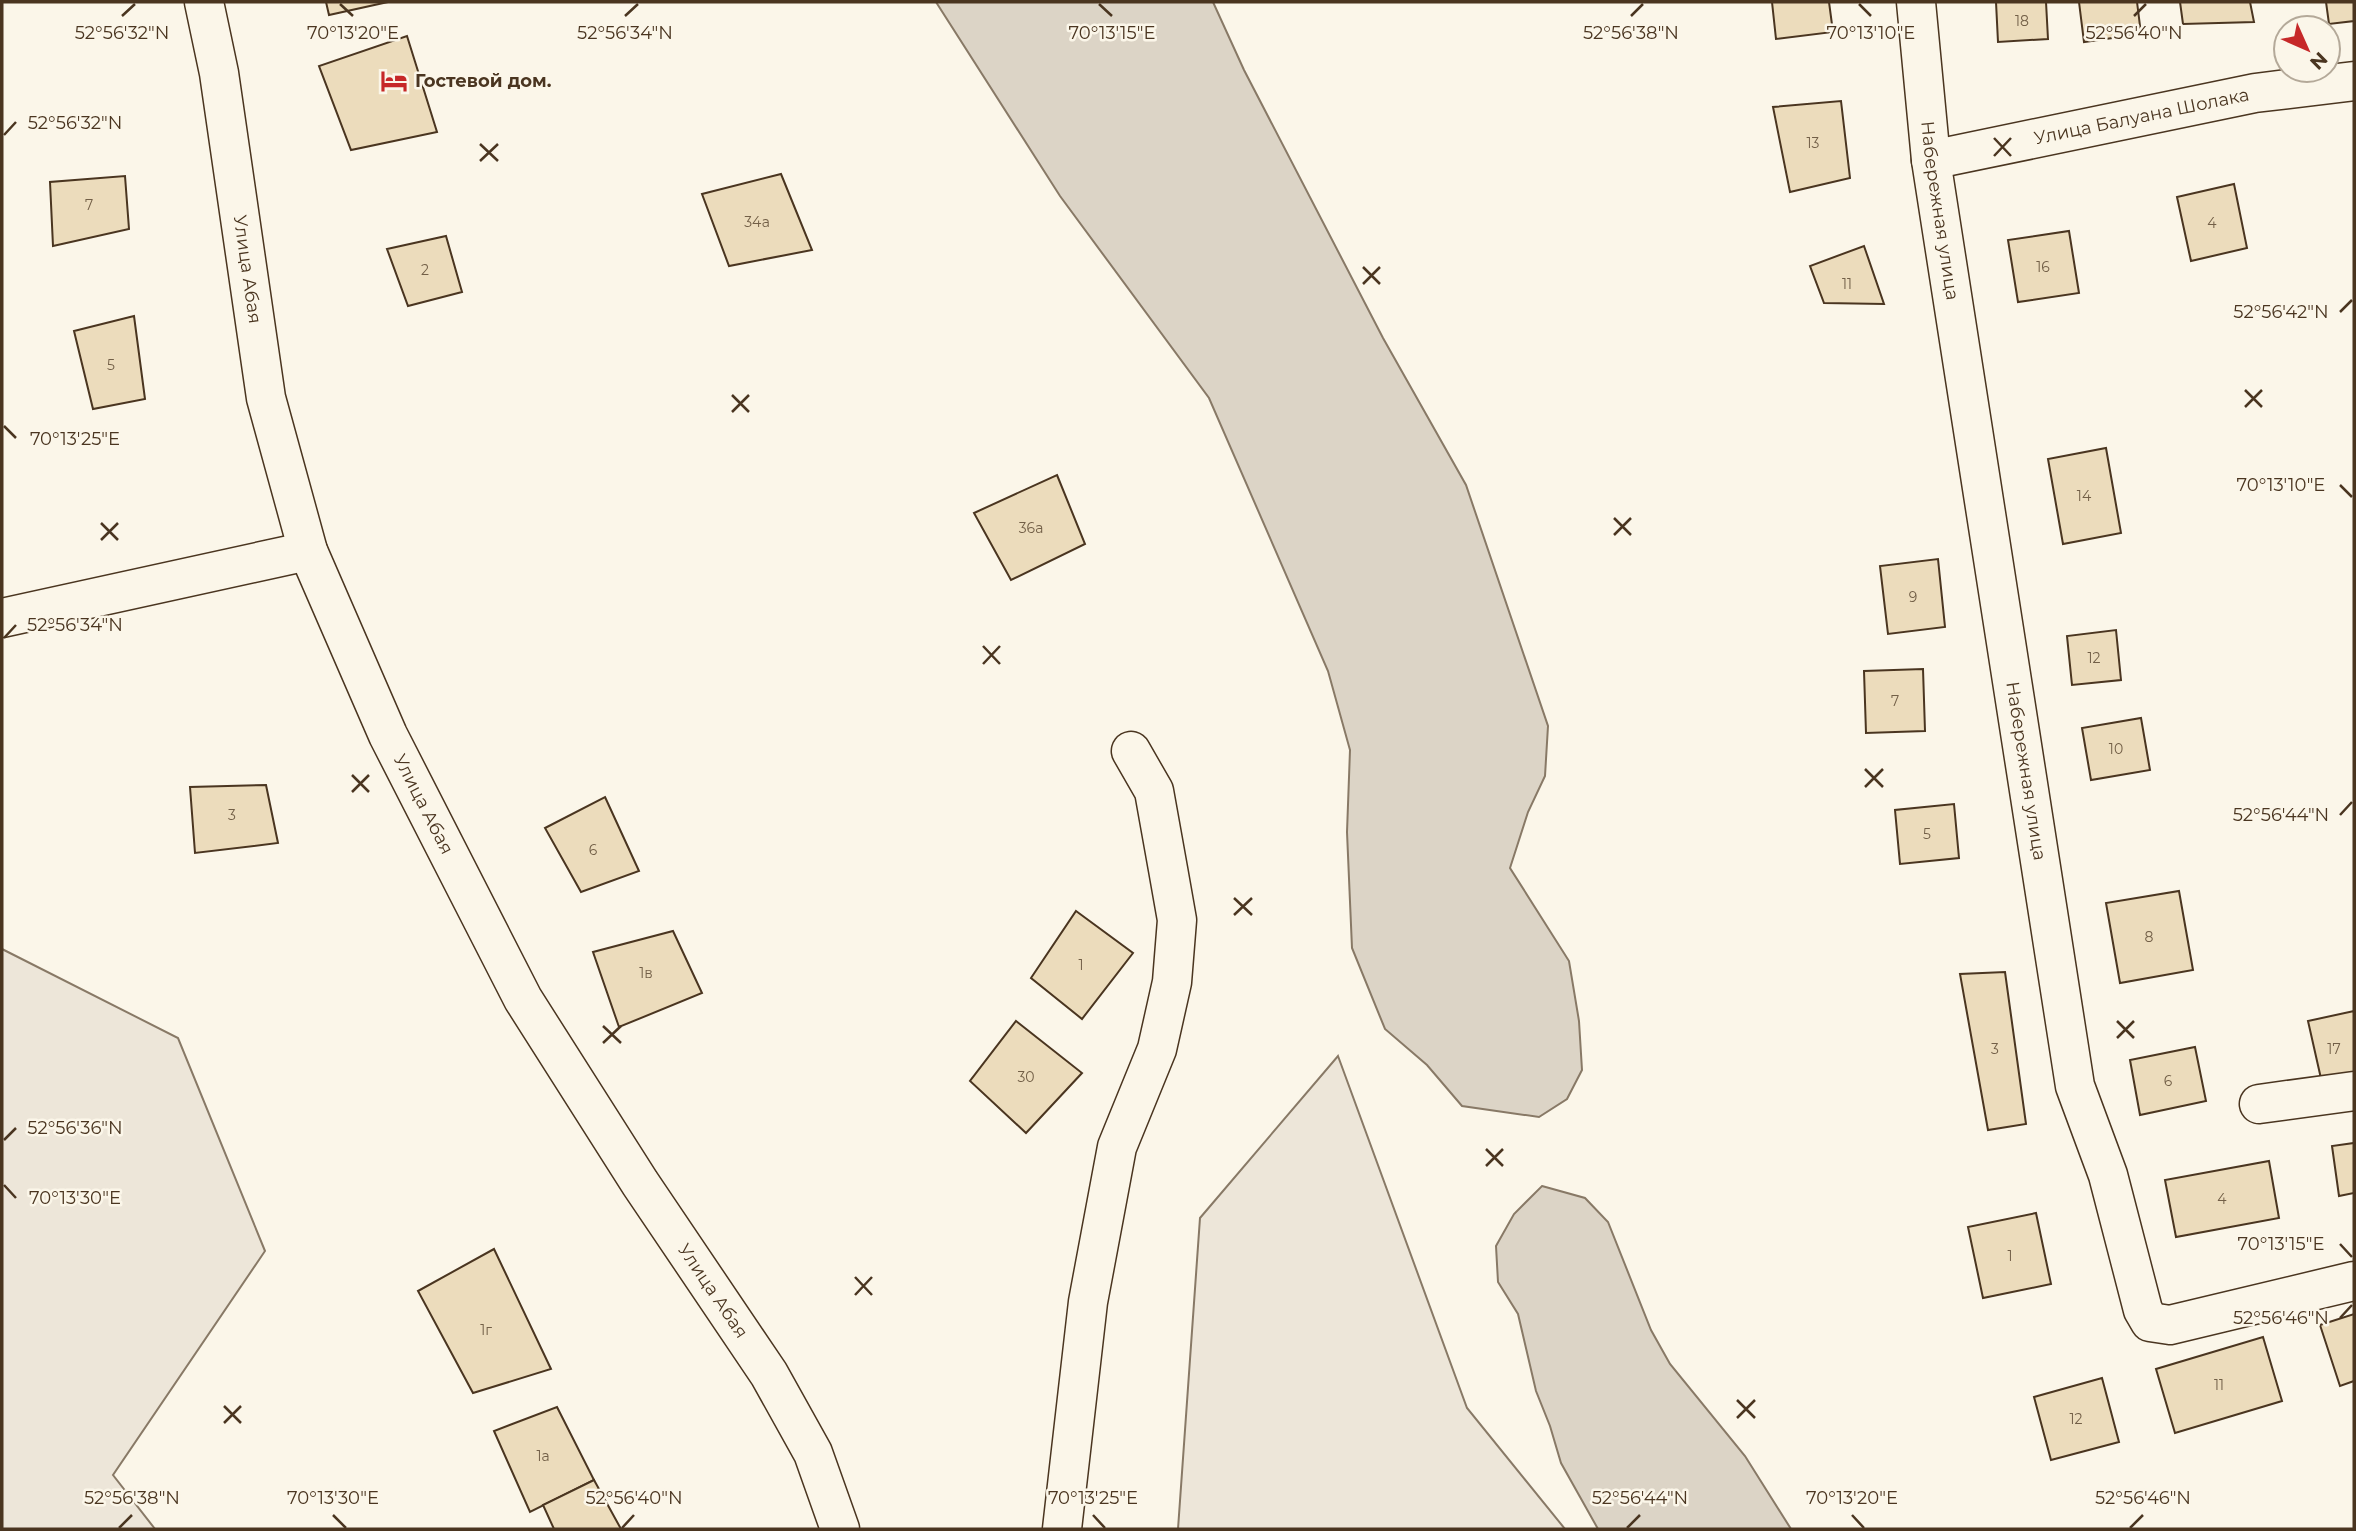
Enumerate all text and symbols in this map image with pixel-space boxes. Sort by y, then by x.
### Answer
house number: 18 [2015,12,2029,30]
north arrow [2272,14,2342,84]
text: 52°56'32"N [75,22,169,44]
text: 70°13'20"E [307,22,399,44]
text: 52°56'34"N [577,22,673,44]
text: 70°13'15"E [1069,22,1155,44]
text: 52°56'38"N [1583,22,1679,44]
text: 70°13'10"E [1827,22,1915,44]
text: 52°56'40"N [2085,22,2183,44]
text: N [2305,47,2332,74]
hotel icon: Гостевой дом. [379,66,409,96]
place label: Гостевой дом. [415,70,552,92]
street label: Улица Балуана Шолака [2032,83,2251,149]
text: 52°56'32"N [28,112,122,134]
street label: Набережная улица [1916,120,1964,302]
house number: 13 [1807,134,1820,152]
house number: 7 [85,196,93,214]
house number: 34а [744,213,770,231]
street label: Улица Абая [229,214,266,325]
house number: 4 [2207,214,2217,232]
house number: 16 [2036,258,2050,276]
house number: 2 [421,261,429,279]
house number: 11 [1842,275,1852,293]
text: 52°56'42"N [2233,301,2329,323]
house number: 5 [107,356,115,374]
text: 70°13'25"E [30,428,120,450]
text: 70°13'10"E [2237,474,2325,496]
house number: 14 [2077,487,2092,505]
house number: 36а [1019,519,1043,537]
house number: 9 [1909,588,1917,606]
text: 52°56'34"N [27,614,123,636]
house number: 12 [2087,649,2101,667]
street label: Набережная улица [2001,680,2051,862]
house number: 7 [1891,692,1899,710]
house number: 10 [2109,740,2123,758]
street label: Улица Абая [389,751,458,858]
text: 52°56'44"N [2233,804,2329,826]
house number: 3 [228,806,236,824]
house number: 5 [1923,825,1931,843]
house number: 6 [589,841,598,859]
house number: 8 [2145,928,2154,946]
house number: 1 [1078,956,1084,974]
house number: 1в [639,964,653,982]
house number: 3 [1991,1040,1999,1058]
house number: 17 [2327,1040,2341,1058]
house number: 30 [1017,1068,1035,1086]
house number: 6 [2164,1072,2173,1090]
text: 52°56'36"N [27,1117,123,1139]
text: 70°13'30"E [29,1187,121,1209]
house number: 4 [2217,1190,2227,1208]
text: 70°13'15"E [2238,1233,2324,1255]
street label: Улица Абая [673,1239,753,1342]
house number: 1 [2007,1247,2013,1265]
text: 52°56'46"N [2233,1307,2329,1329]
house number: 1г [480,1321,492,1339]
house number: 11 [2214,1376,2224,1394]
house number: 12 [2069,1410,2083,1428]
house number: 1а [536,1447,550,1465]
text: 52°56'38"N [84,1487,180,1509]
text: 70°13'30"E [287,1487,379,1509]
text: 52°56'40"N [585,1487,683,1509]
text: 70°13'25"E [1048,1487,1138,1509]
text: 52°56'44"N [1592,1487,1688,1509]
text: 70°13'20"E [1806,1487,1898,1509]
text: 52°56'46"N [2095,1487,2191,1509]

